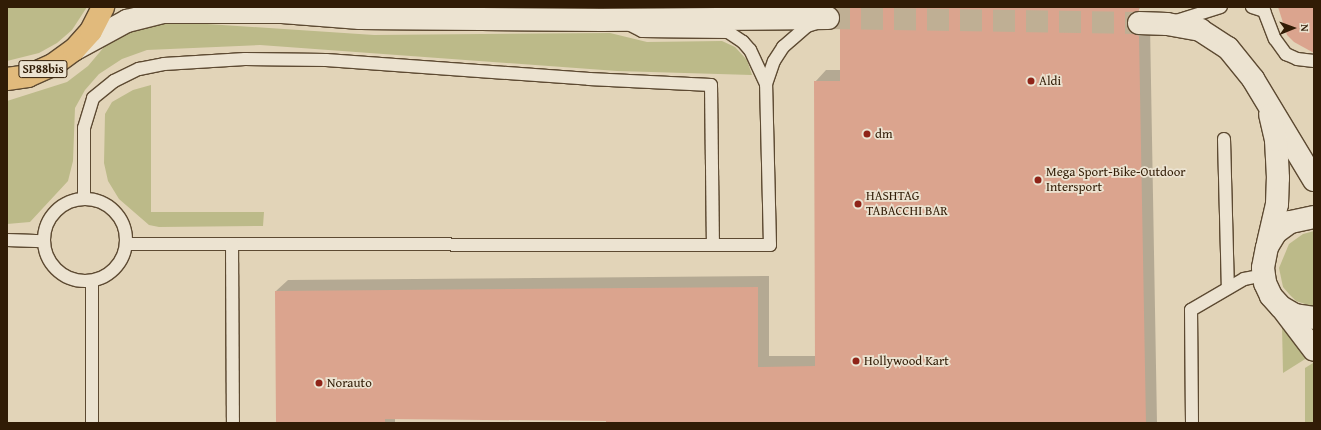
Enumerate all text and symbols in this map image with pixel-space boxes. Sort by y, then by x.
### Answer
north arrow [1273,8,1313,48]
text: N [1297,24,1313,32]
road number: SP88bis [18,59,68,79]
place label: Aldi [1039,73,1061,89]
marker: Aldi [1026,76,1036,86]
place label: dm [875,126,893,142]
marker: dm [862,129,872,139]
place label: Mega Sport-Bike-Outdoor Intersport [1046,165,1186,196]
marker: Mega Sport-Bike-Outdoor Intersport [1033,175,1043,185]
place label: HASHTAG TABACCHI BAR [866,189,948,220]
marker: HASHTAG TABACCHI BAR [853,199,863,209]
place label: Hollywood Kart [864,353,949,369]
marker: Hollywood Kart [851,356,861,366]
place label: Norauto [327,375,372,391]
marker: Norauto [314,378,324,388]

